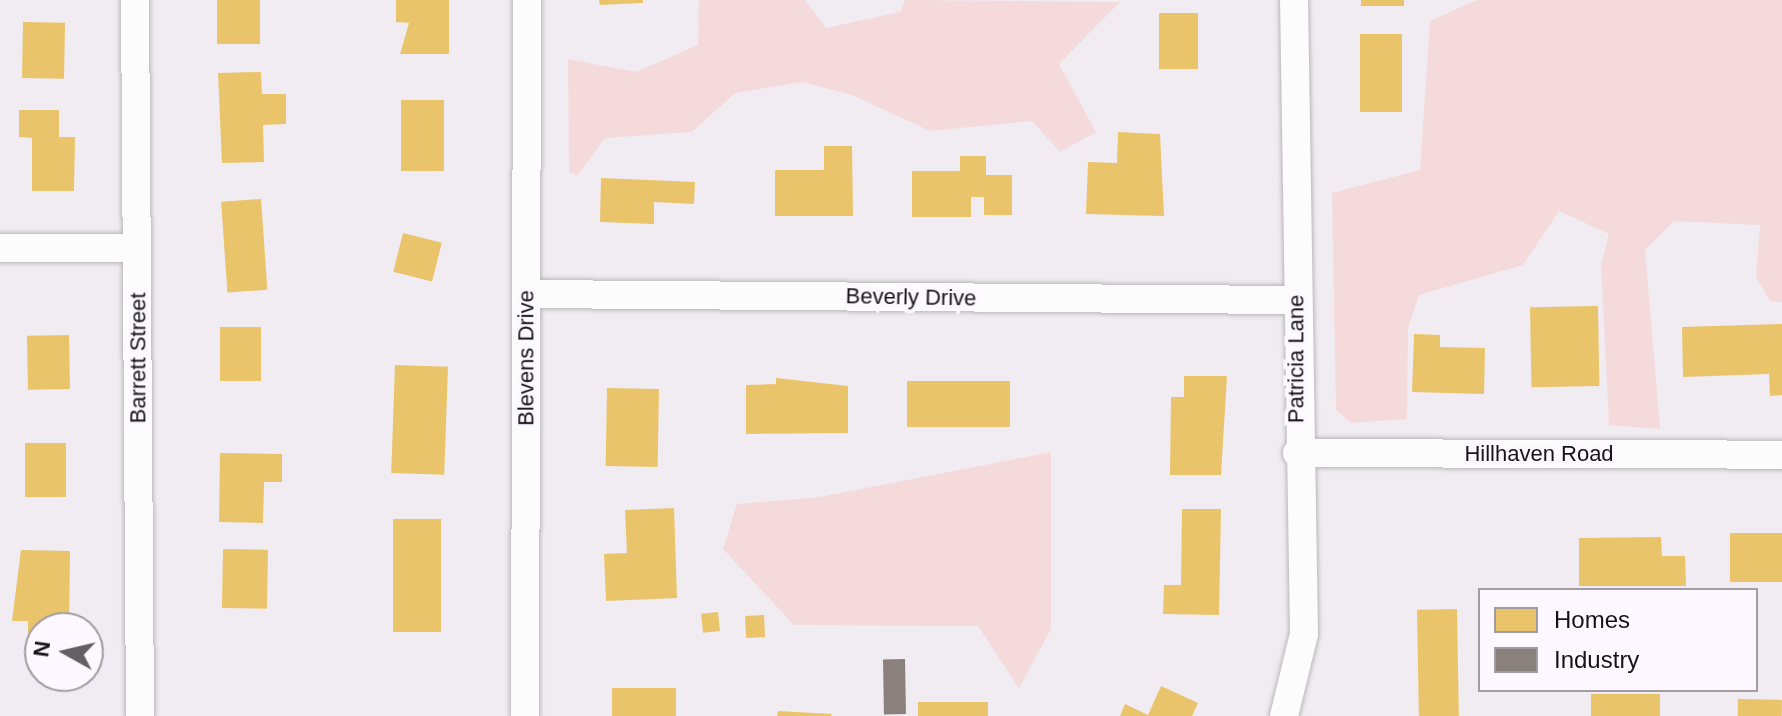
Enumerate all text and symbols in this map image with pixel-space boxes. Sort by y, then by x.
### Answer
street label: Beverly Drive [845,283,977,311]
street label: Blevens Drive [513,290,539,426]
street label: Barrett Street [125,293,151,423]
street label: Patricia Lane [1283,295,1309,423]
street label: Hillhaven Road [1464,441,1614,467]
legend [1478,588,1758,692]
text: Homes [1554,606,1630,633]
north arrow [24,612,104,692]
text: N [28,639,55,658]
text: Industry [1554,646,1639,673]

